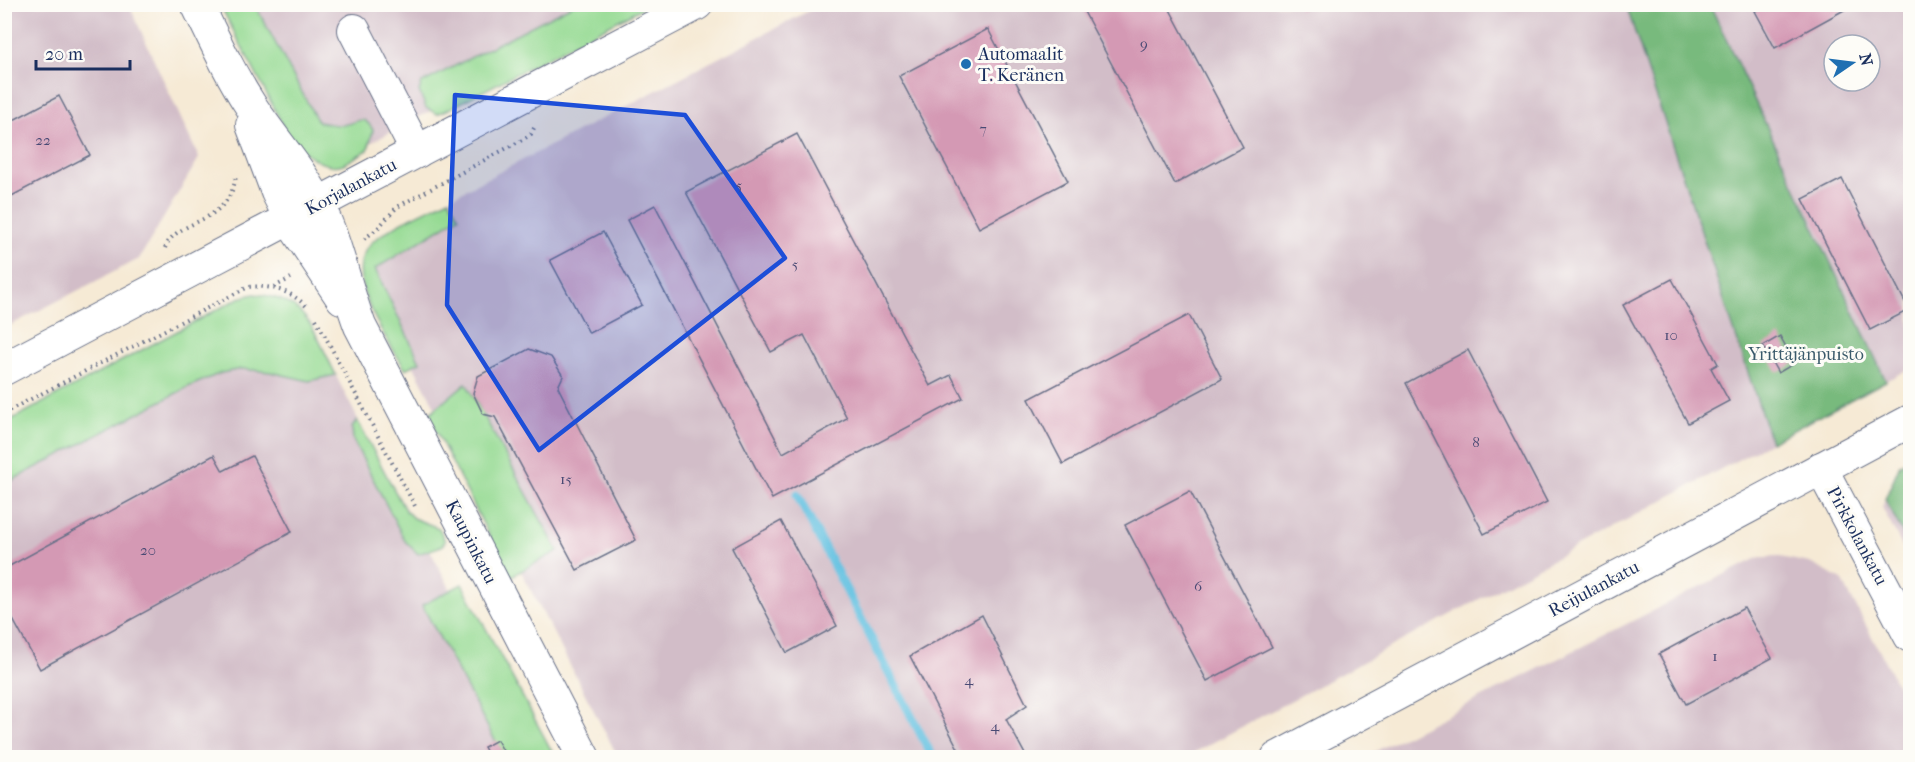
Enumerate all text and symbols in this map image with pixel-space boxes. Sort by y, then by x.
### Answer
scale bar [36,33,130,71]
north arrow [1822,33,1882,93]
house number: 9 [1140,35,1148,53]
text: 20 m [45,44,83,65]
place label: Automaalit T. Keränen [977,44,1065,86]
text: N [1855,51,1877,69]
marker: Automaalit T. Keränen [959,57,973,71]
house number: 7 [979,120,987,138]
house number: 22 [35,131,51,149]
street label: Korjalankatu [302,154,400,220]
house number: 5 [736,176,742,194]
house number: 5 [792,255,798,273]
house number: 10 [1664,326,1678,344]
park label: Yrittäjänpuisto [1747,344,1864,365]
house number: 8 [1472,433,1480,451]
house number: 15 [560,470,572,488]
street label: Pirkkolankatu [1822,483,1892,589]
street label: Kaupinkatu [441,497,501,587]
house number: 20 [140,541,156,559]
street label: Reijulankatu [1545,556,1643,622]
house number: 6 [1194,577,1203,595]
house number: 1 [1712,647,1718,665]
house number: 4 [965,671,975,689]
house number: 4 [991,717,1001,735]

